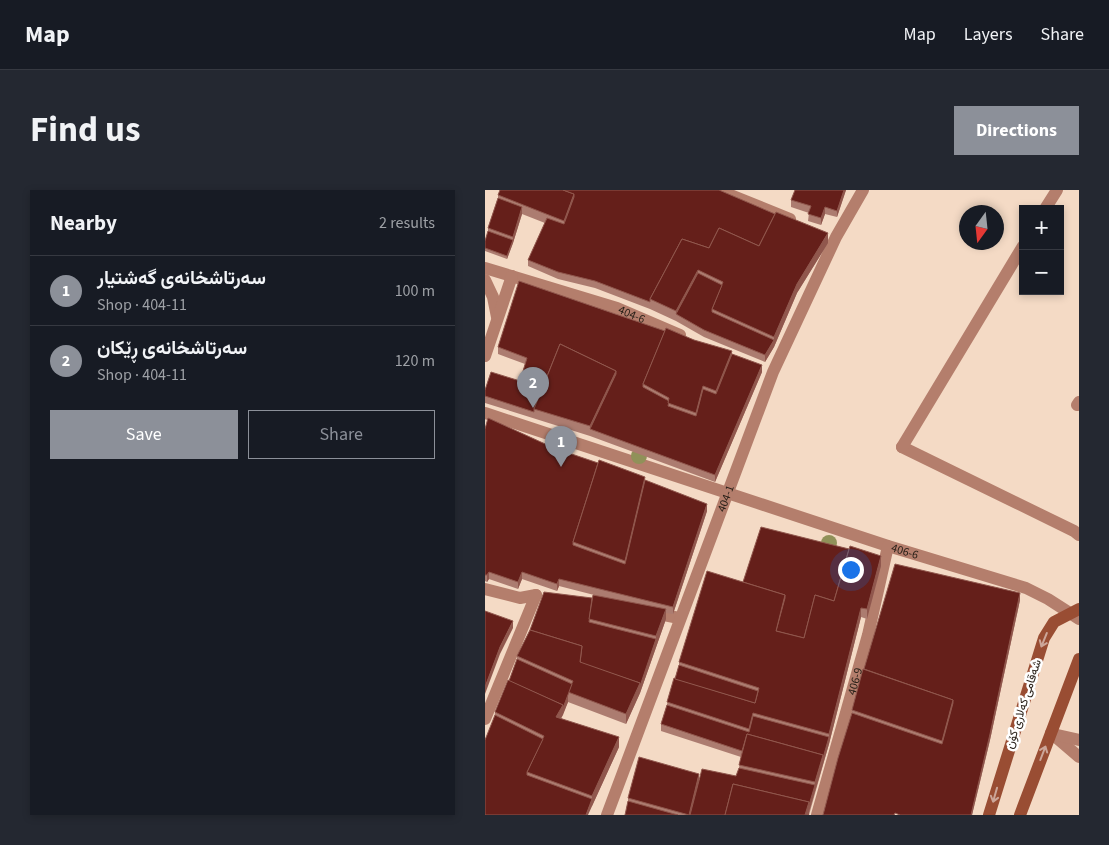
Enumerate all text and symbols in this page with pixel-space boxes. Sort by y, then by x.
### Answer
text: Map [25,17,70,52]
text: Map [904,22,936,47]
text: Layers [964,22,1013,47]
text: Share [1041,22,1084,47]
text: Find us [30,105,140,155]
button: Directions [954,106,1079,155]
north arrow [959,205,1004,250]
map controls [1019,205,1064,295]
button: + [1019,205,1064,250]
text: Nearby [50,208,117,238]
text: 2 results [379,212,435,234]
button: − [1019,250,1064,295]
text: سەرتاشخانەی گەشتیار [97,265,266,292]
text: 1 [62,280,70,302]
text: 100 m [395,280,435,302]
text: Shop · 404-11 [97,294,187,316]
street label: 404-6 [616,302,648,328]
text: سەرتاشخانەی ڕێکان [97,335,247,362]
text: 2 [62,350,70,372]
text: 120 m [395,350,435,372]
text: Shop · 404-11 [97,364,187,386]
pin: 2 [517,367,549,408]
button: Save [50,410,238,459]
button: Share [248,410,435,459]
pin: 1 [545,426,577,467]
street label: 404-1 [713,483,739,515]
street label: 406-6 [889,539,920,564]
your location [838,557,864,583]
one-way arrow [1039,632,1048,647]
street label: شەقامی کەلاری کۆن [1001,657,1046,751]
street label: 406-9 [843,666,867,697]
one-way arrow [1039,746,1049,761]
one-way arrow [989,786,999,802]

